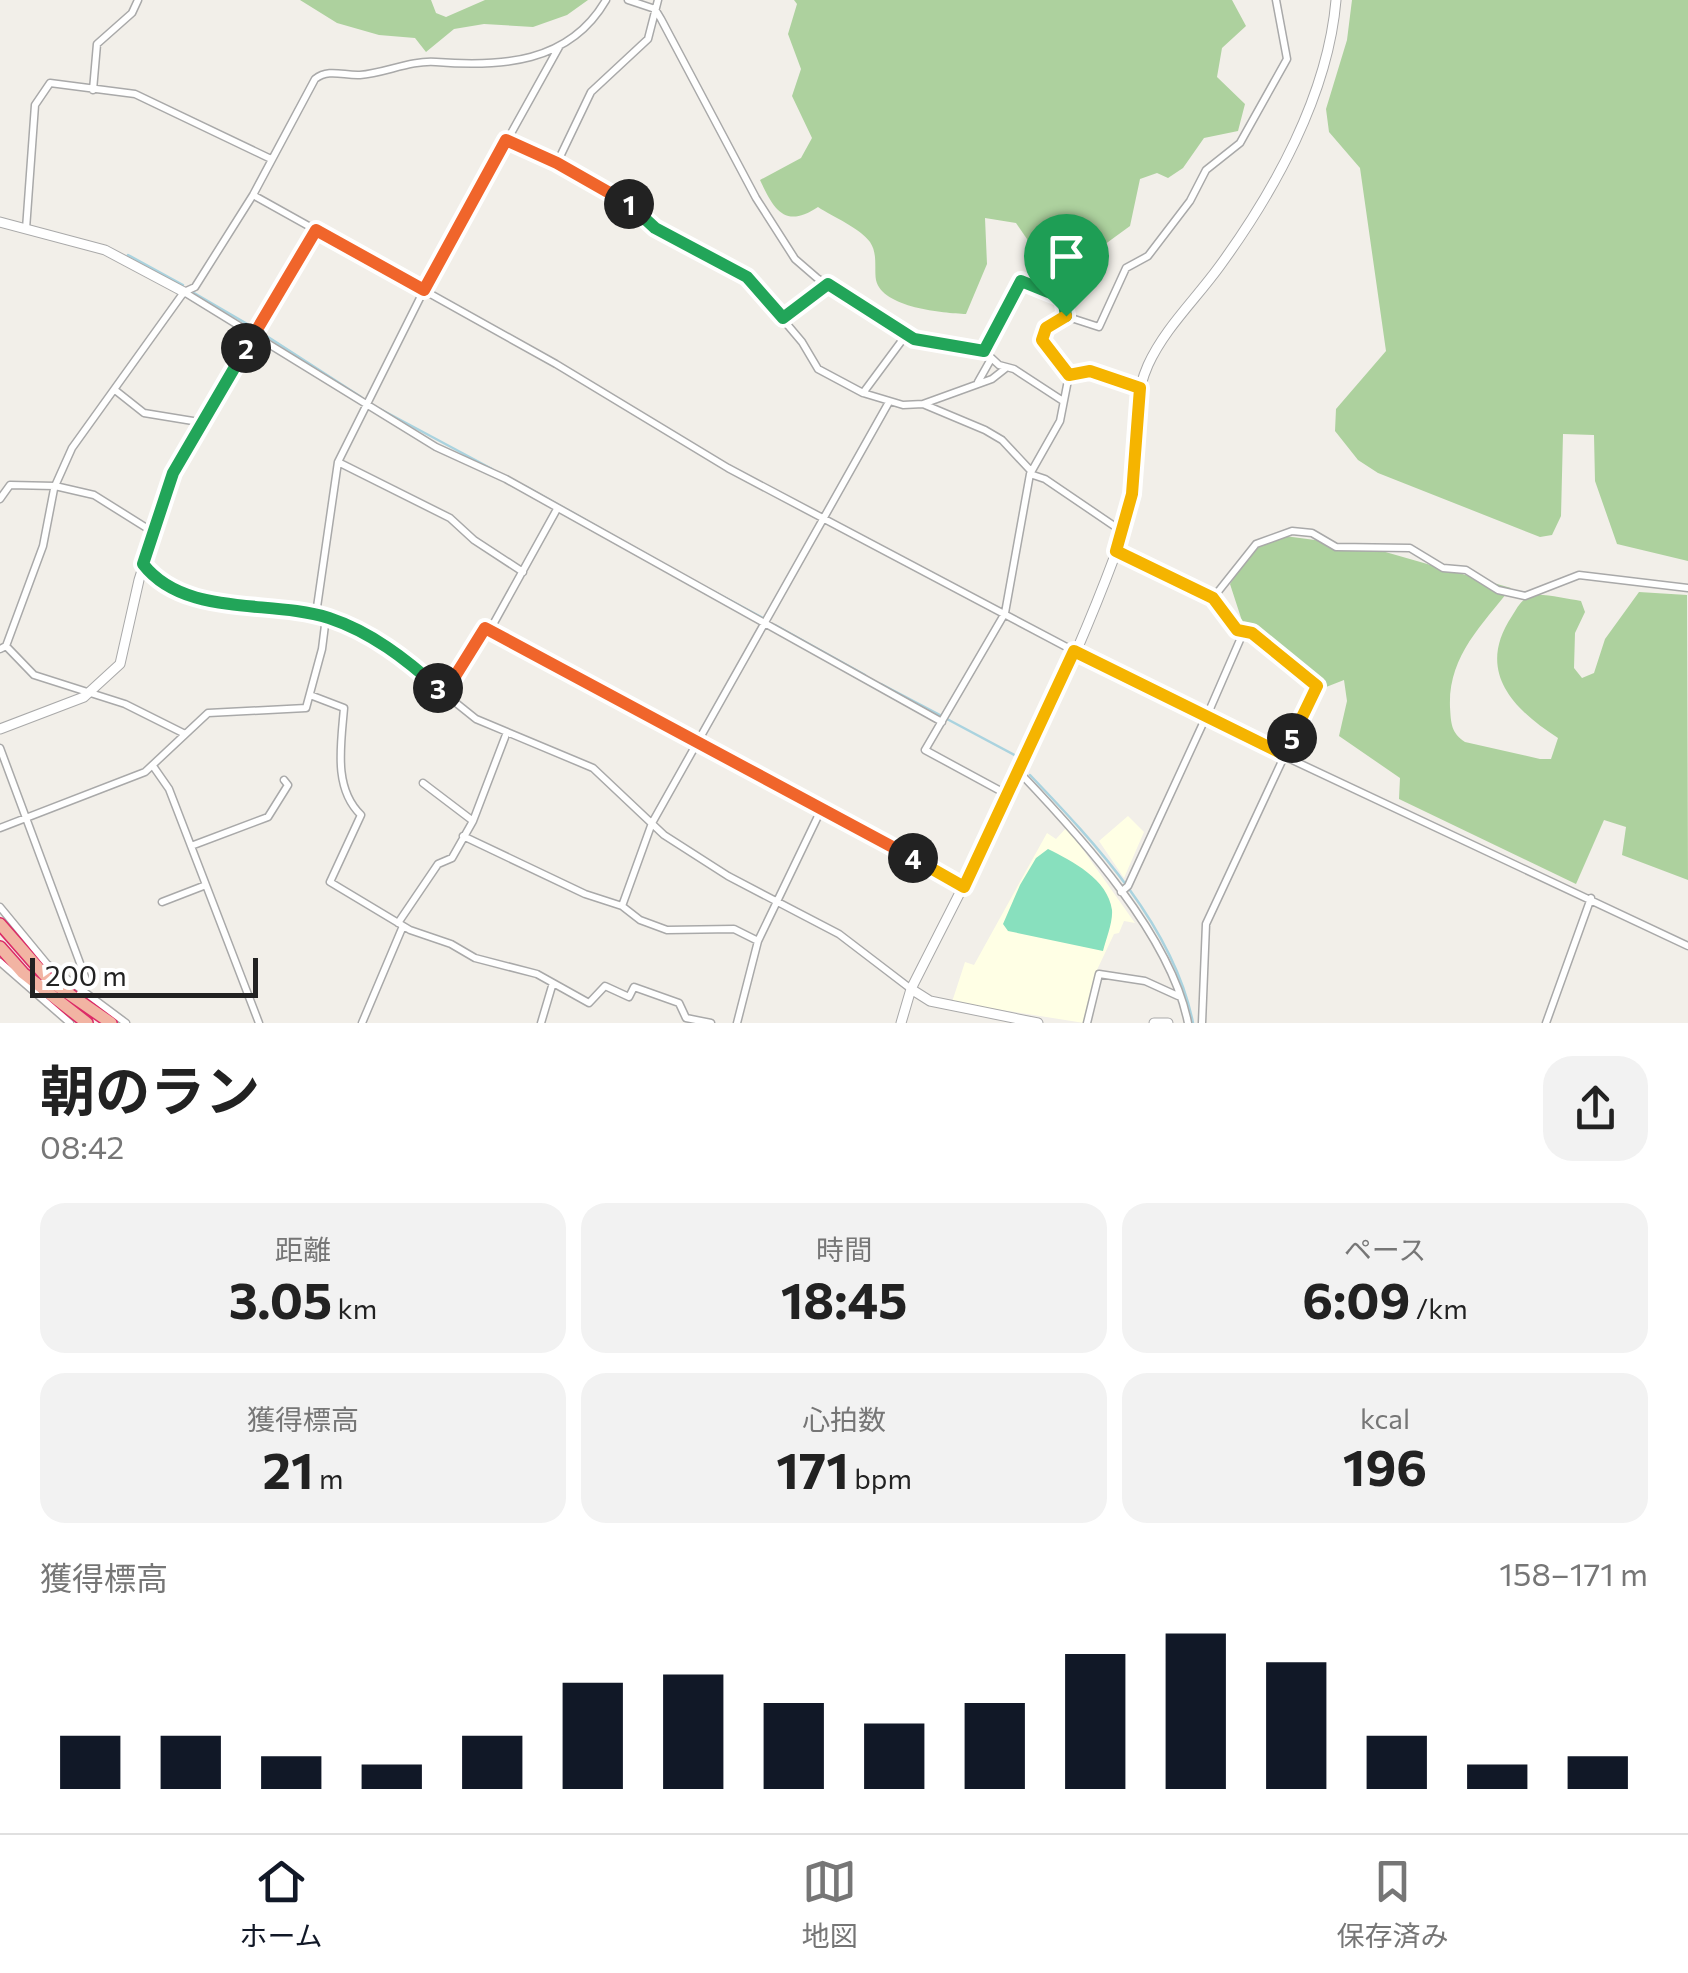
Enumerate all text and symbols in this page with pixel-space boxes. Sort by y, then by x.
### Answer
pin: 1 [604,179,654,229]
text: 1 [623,187,635,221]
pin [1024,214,1109,317]
icon: arrive [1039,229,1094,284]
pin: 2 [221,323,271,373]
text: 2 [238,331,254,365]
pin: 3 [413,663,463,713]
text: 3 [430,671,446,705]
pin: 5 [1267,713,1317,763]
text: 5 [1284,721,1300,755]
pin: 4 [888,833,938,883]
text: 4 [904,841,922,875]
scale bar [30,953,258,998]
text: 200 m [45,958,127,992]
text: 朝のラン [40,1055,260,1122]
button: share [1543,1056,1648,1161]
text: 08:42 [40,1126,124,1166]
text: 距離 [275,1232,331,1266]
text: 時間 [816,1232,872,1266]
text: ペース [1344,1232,1426,1266]
text: 3.05 [229,1268,332,1329]
text: 18:45 [781,1268,907,1329]
text: 6:09 [1302,1268,1410,1329]
text: km [332,1291,377,1325]
text: /km [1410,1291,1468,1325]
text: kcal [1360,1401,1410,1435]
text: 獲得標高 [247,1402,359,1436]
text: 心拍数 [802,1402,886,1436]
text: 196 [1343,1435,1427,1496]
text: 21 [263,1438,314,1499]
text: 171 [776,1438,849,1499]
text: m [314,1461,343,1495]
text: bpm [849,1461,912,1495]
text: 158–171 m [1499,1553,1648,1593]
text: 獲得標高 [40,1557,168,1597]
tab: ホーム [239,1854,323,1954]
tab: 地図 [802,1854,858,1954]
tab: 保存済み [1336,1854,1449,1954]

